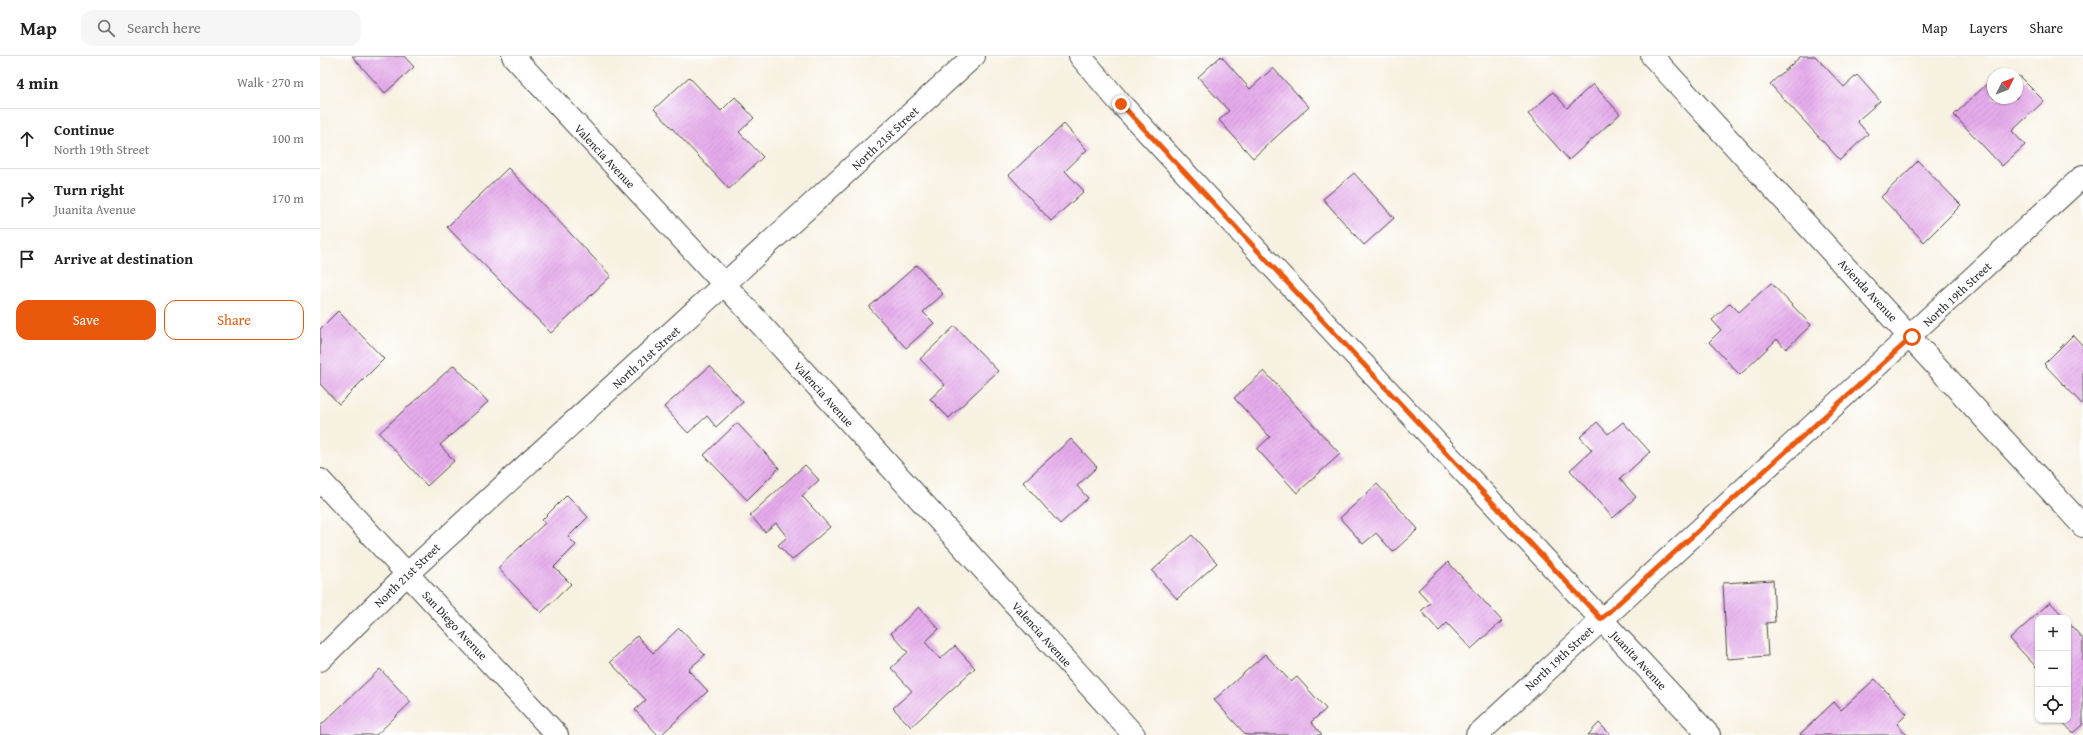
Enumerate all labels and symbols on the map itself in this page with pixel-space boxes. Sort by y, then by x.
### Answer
north arrow [1987,68,2023,104]
route end [1112,95,1130,113]
street label: North 21st Street [848,102,923,174]
street label: Valencia Avenue [571,120,640,192]
street label: Avienda Avenue [1835,255,1902,325]
street label: North 19th Street [1919,257,1996,330]
street label: North 21st Street [608,321,684,392]
route start [1903,328,1921,346]
street label: Valencia Avenue [790,358,858,431]
street label: North 21st Street [370,538,444,611]
street label: San Diego Avenue [418,587,492,664]
street label: Valencia Avenue [1008,598,1076,671]
street label: North 19th Street [1521,621,1598,694]
street label: Juanita Avenue [1606,625,1671,694]

